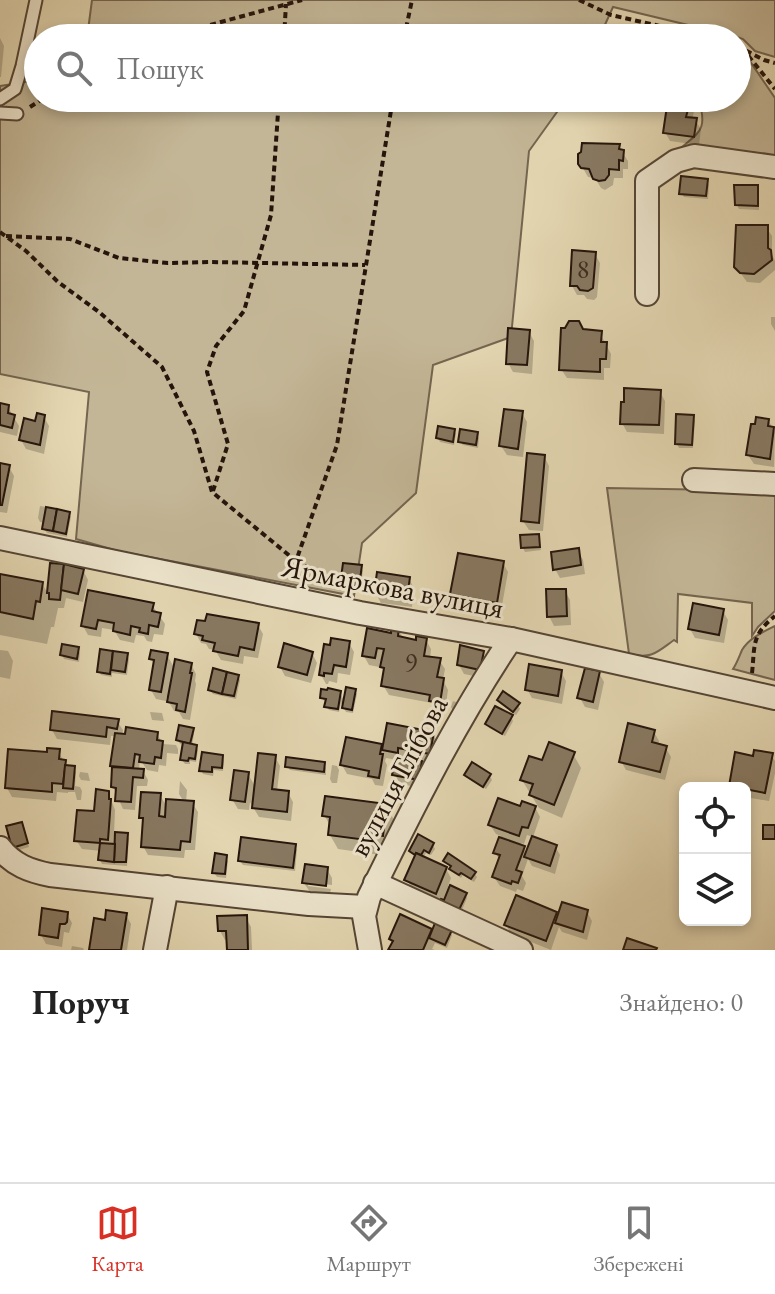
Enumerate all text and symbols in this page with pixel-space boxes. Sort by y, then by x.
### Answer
search box [24,24,751,112]
icon: search [52,46,96,90]
text: Пошук [116,49,204,88]
house number: 8 [577,252,589,286]
street label: Ярмаркова вулиця [278,546,507,627]
house number: 9 [405,646,418,680]
street label: вулиця Глібова [339,689,456,863]
map controls [679,782,751,926]
button: locate [679,782,751,854]
button: layers [679,854,751,926]
text: Поруч [32,980,130,1024]
text: Знайдено: 0 [620,985,743,1019]
tab: Карта [91,1201,144,1278]
tab: Маршрут [326,1201,411,1278]
tab: Збережені [593,1201,684,1278]

